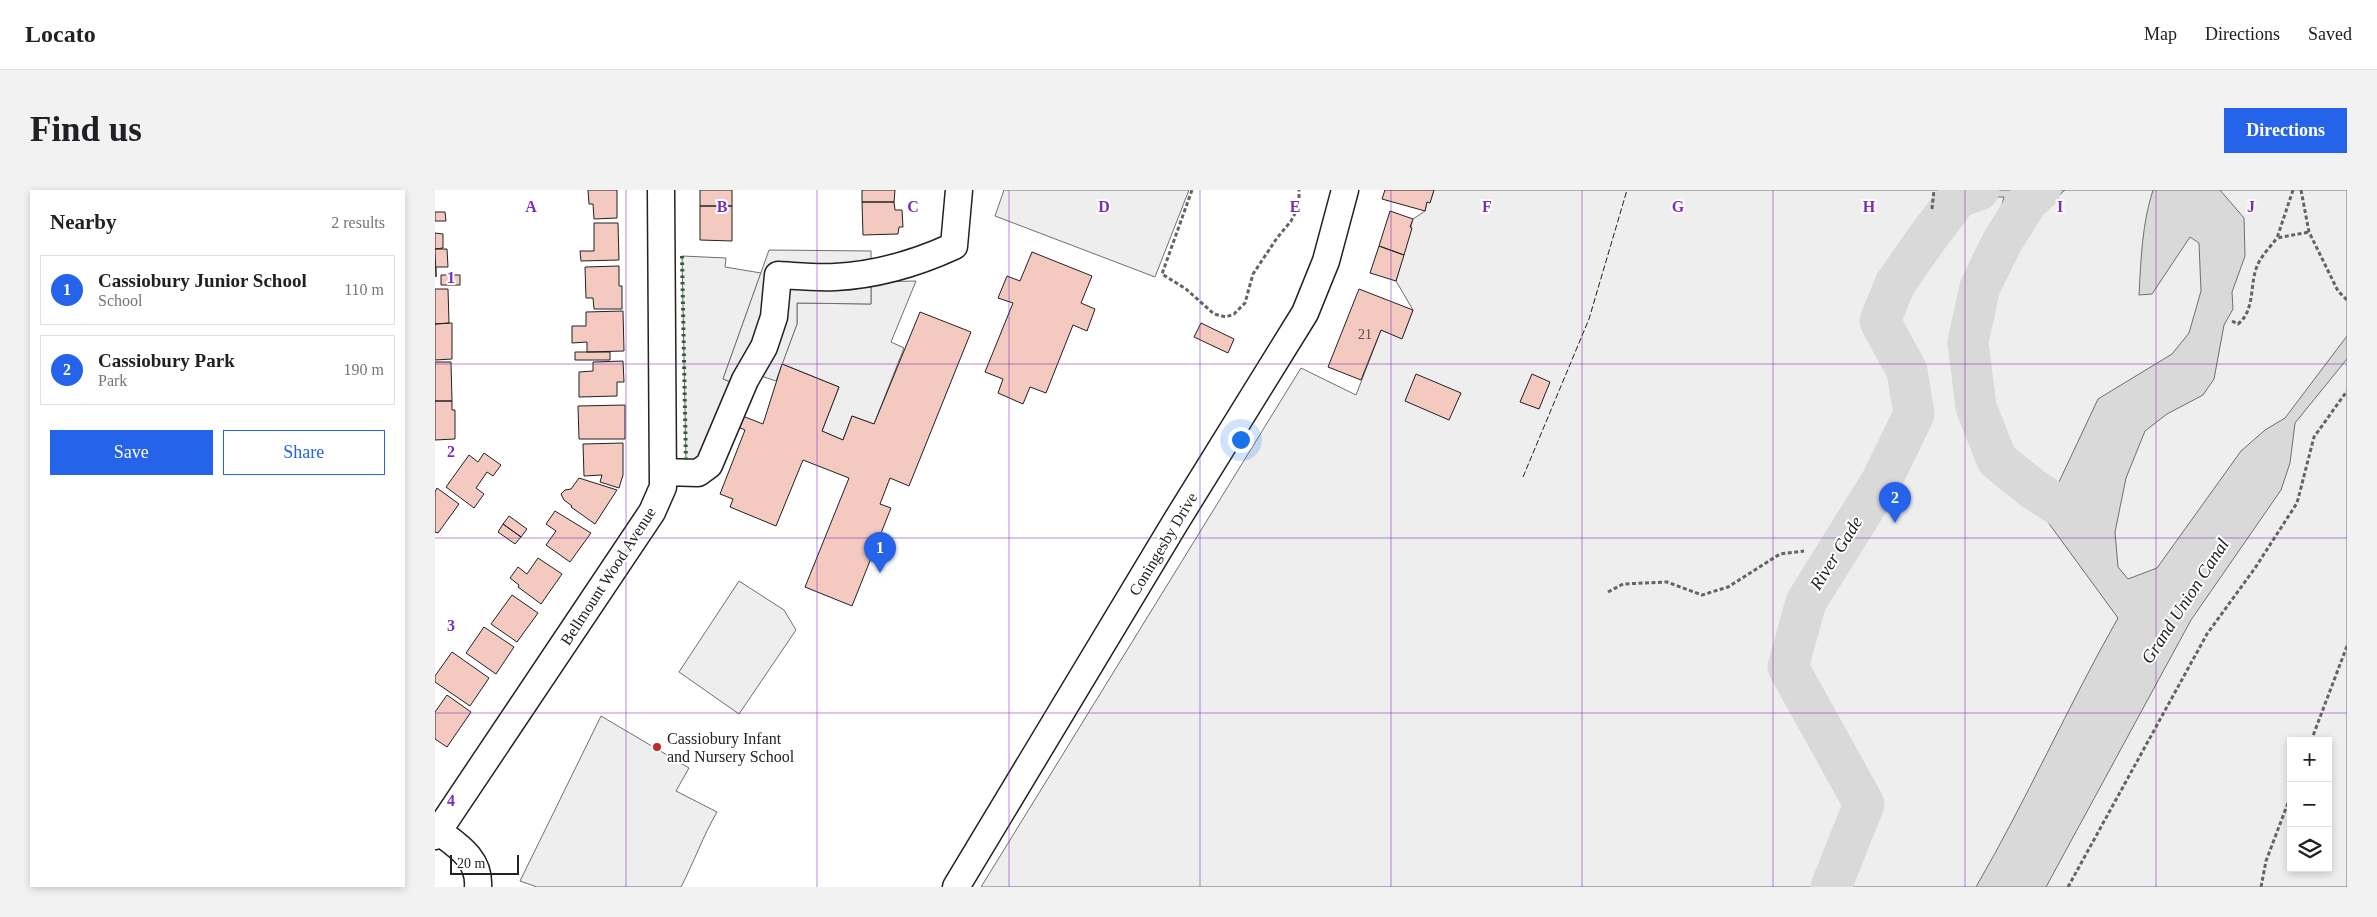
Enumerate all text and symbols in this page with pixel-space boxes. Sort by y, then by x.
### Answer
text: Locato [25,21,96,47]
text: Map [2144,24,2177,44]
text: Directions [2205,24,2280,44]
text: Saved [2308,24,2352,44]
button: Directions [2224,108,2347,153]
text: Find us [30,110,142,149]
text: A [525,198,537,215]
text: B [717,198,728,215]
text: C [907,198,919,215]
text: D [1098,198,1110,215]
text: E [1290,198,1300,215]
text: F [1482,198,1492,215]
text: G [1672,198,1685,215]
text: H [1863,198,1876,215]
text: I [2057,198,2063,215]
text: J [2247,198,2255,215]
text: Nearby [50,210,117,234]
text: 2 results [331,214,385,231]
text: 1 [447,269,455,286]
text: Cassiobury Junior School [98,270,307,291]
text: 1 [63,281,71,298]
text: 110 m [344,281,384,298]
text: School [98,292,142,309]
house number: 21 [1358,327,1372,342]
text: Cassiobury Park [98,350,235,371]
text: 2 [63,361,71,378]
text: 190 m [344,361,384,378]
text: Park [98,372,127,389]
your location [1228,427,1254,453]
button: Save [50,430,213,475]
button: Share [223,430,385,475]
text: 2 [447,443,455,460]
pin: 2 [1879,482,1911,523]
street label: Coningesby Drive [1126,490,1201,599]
street label: Bellmount Wood Avenue [557,504,659,648]
water label: River Gade [1805,513,1866,594]
pin: 1 [864,532,896,573]
water label: Grand Union Canal [2137,535,2233,667]
text: 3 [447,617,455,634]
place label: Cassiobury Infant and Nursery School [667,730,795,766]
map controls [2287,737,2332,872]
button: + [2287,737,2332,782]
marker: Cassiobury Infant and Nursery School [651,741,663,753]
button: − [2287,782,2332,827]
text: 4 [447,792,455,809]
button: layers [2287,827,2332,872]
scale bar [450,852,519,875]
text: 20 m [457,856,485,871]

